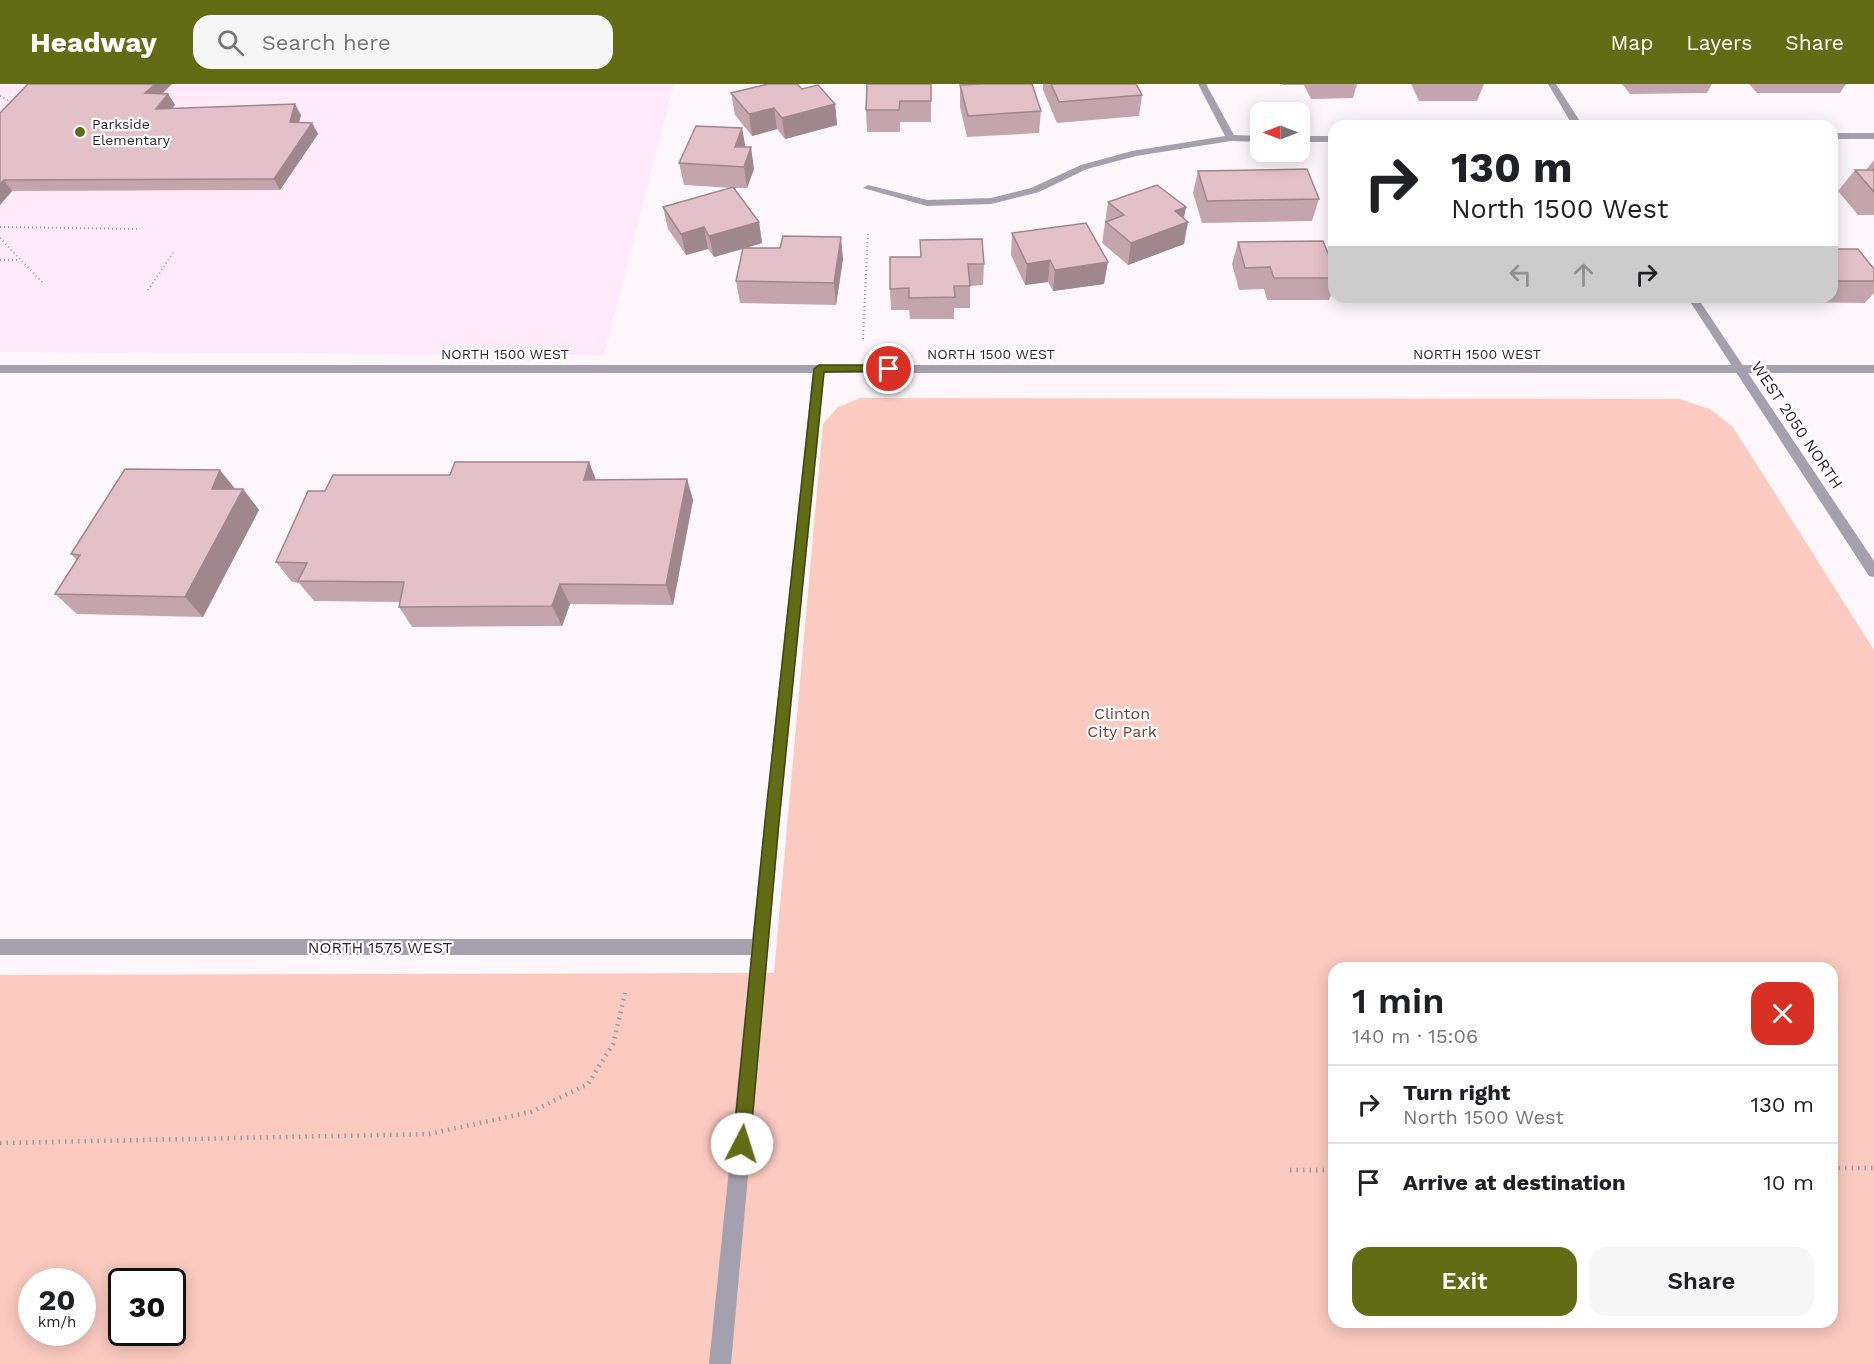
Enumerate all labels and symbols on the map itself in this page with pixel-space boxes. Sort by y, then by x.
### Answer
north arrow [1250,102,1310,162]
place label: Parkside Elementary [92,116,171,148]
marker: Parkside Elementary [73,125,87,139]
pin [863,343,914,394]
street label: NORTH 1500 WEST [441,346,569,362]
street label: NORTH 1500 WEST [927,346,1055,362]
street label: NORTH 1500 WEST [1413,346,1541,362]
street label: WEST 2050 NORTH [1747,358,1847,492]
park label: Clinton City Park [1087,704,1157,741]
street label: NORTH 1575 WEST [308,938,453,957]
position arrow [710,1112,774,1176]
speed limit sign: 30 [108,1268,186,1346]

